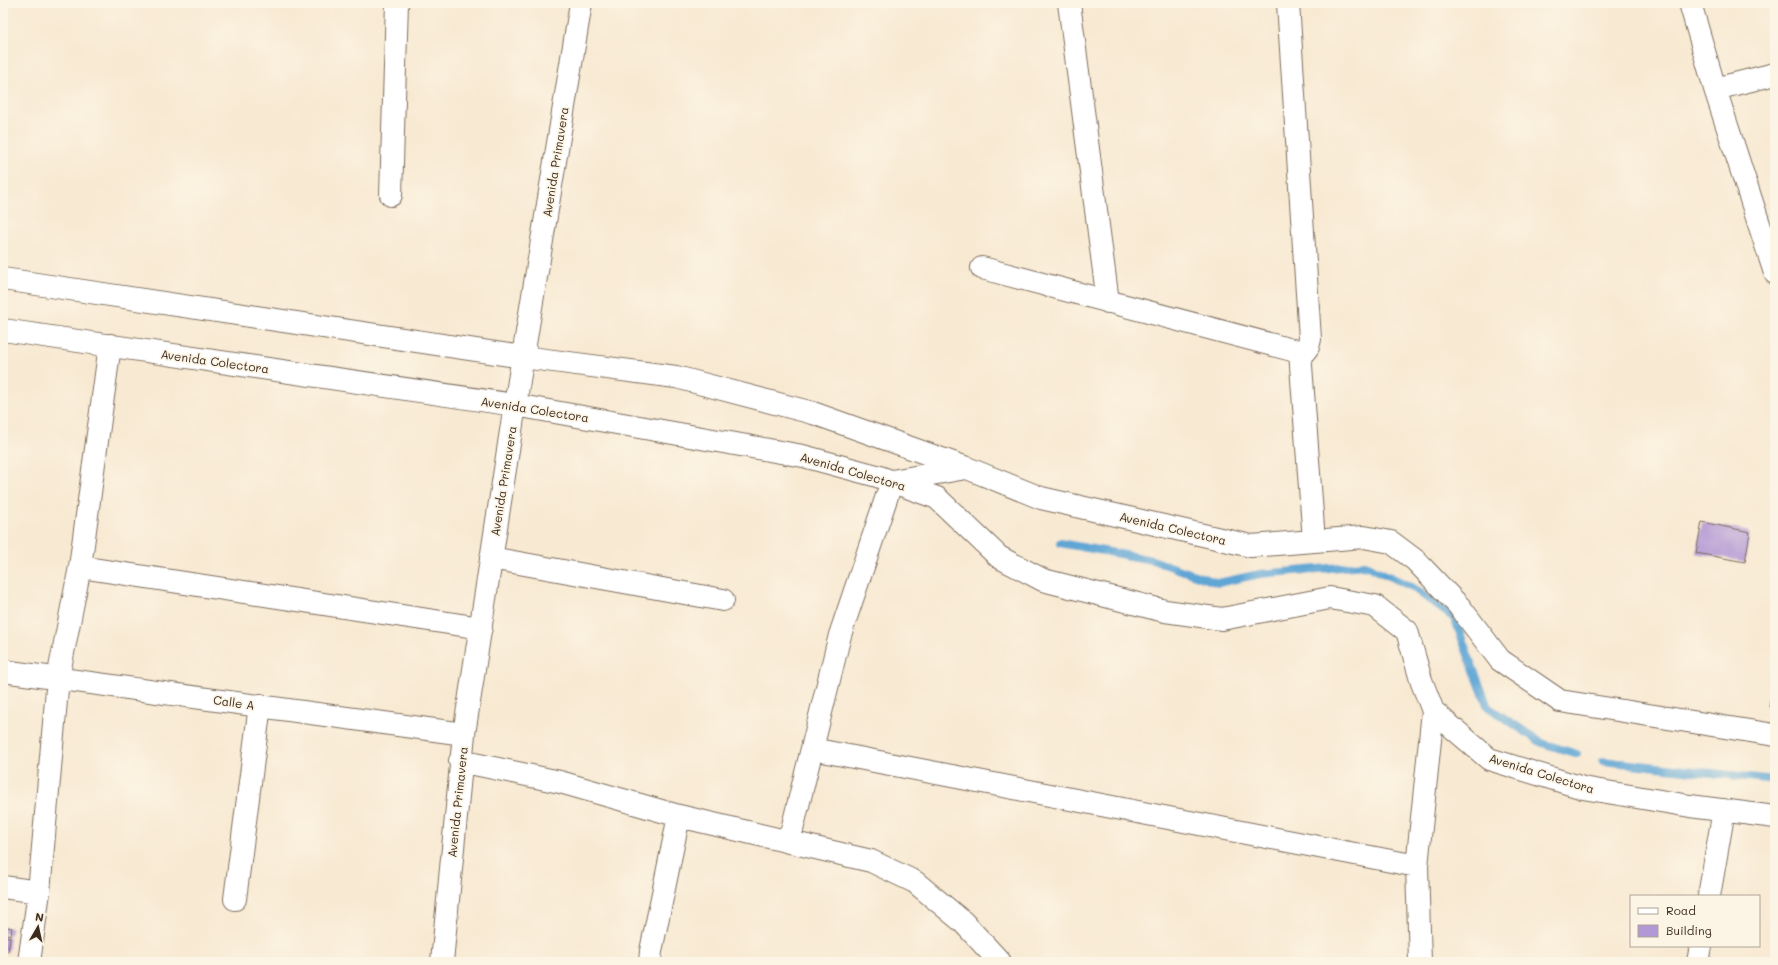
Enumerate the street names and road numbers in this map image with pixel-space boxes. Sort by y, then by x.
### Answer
street label: Avenida Primavera [538,106,572,218]
street label: Avenida Colectora [160,345,270,377]
street label: Avenida Colectora [480,393,590,425]
street label: Avenida Primavera [486,425,520,537]
street label: Avenida Colectora [798,448,908,494]
street label: Avenida Colectora [1118,508,1228,548]
street label: Calle A [212,691,256,713]
street label: Avenida Primavera [443,746,471,858]
street label: Avenida Colectora [1487,749,1597,797]

